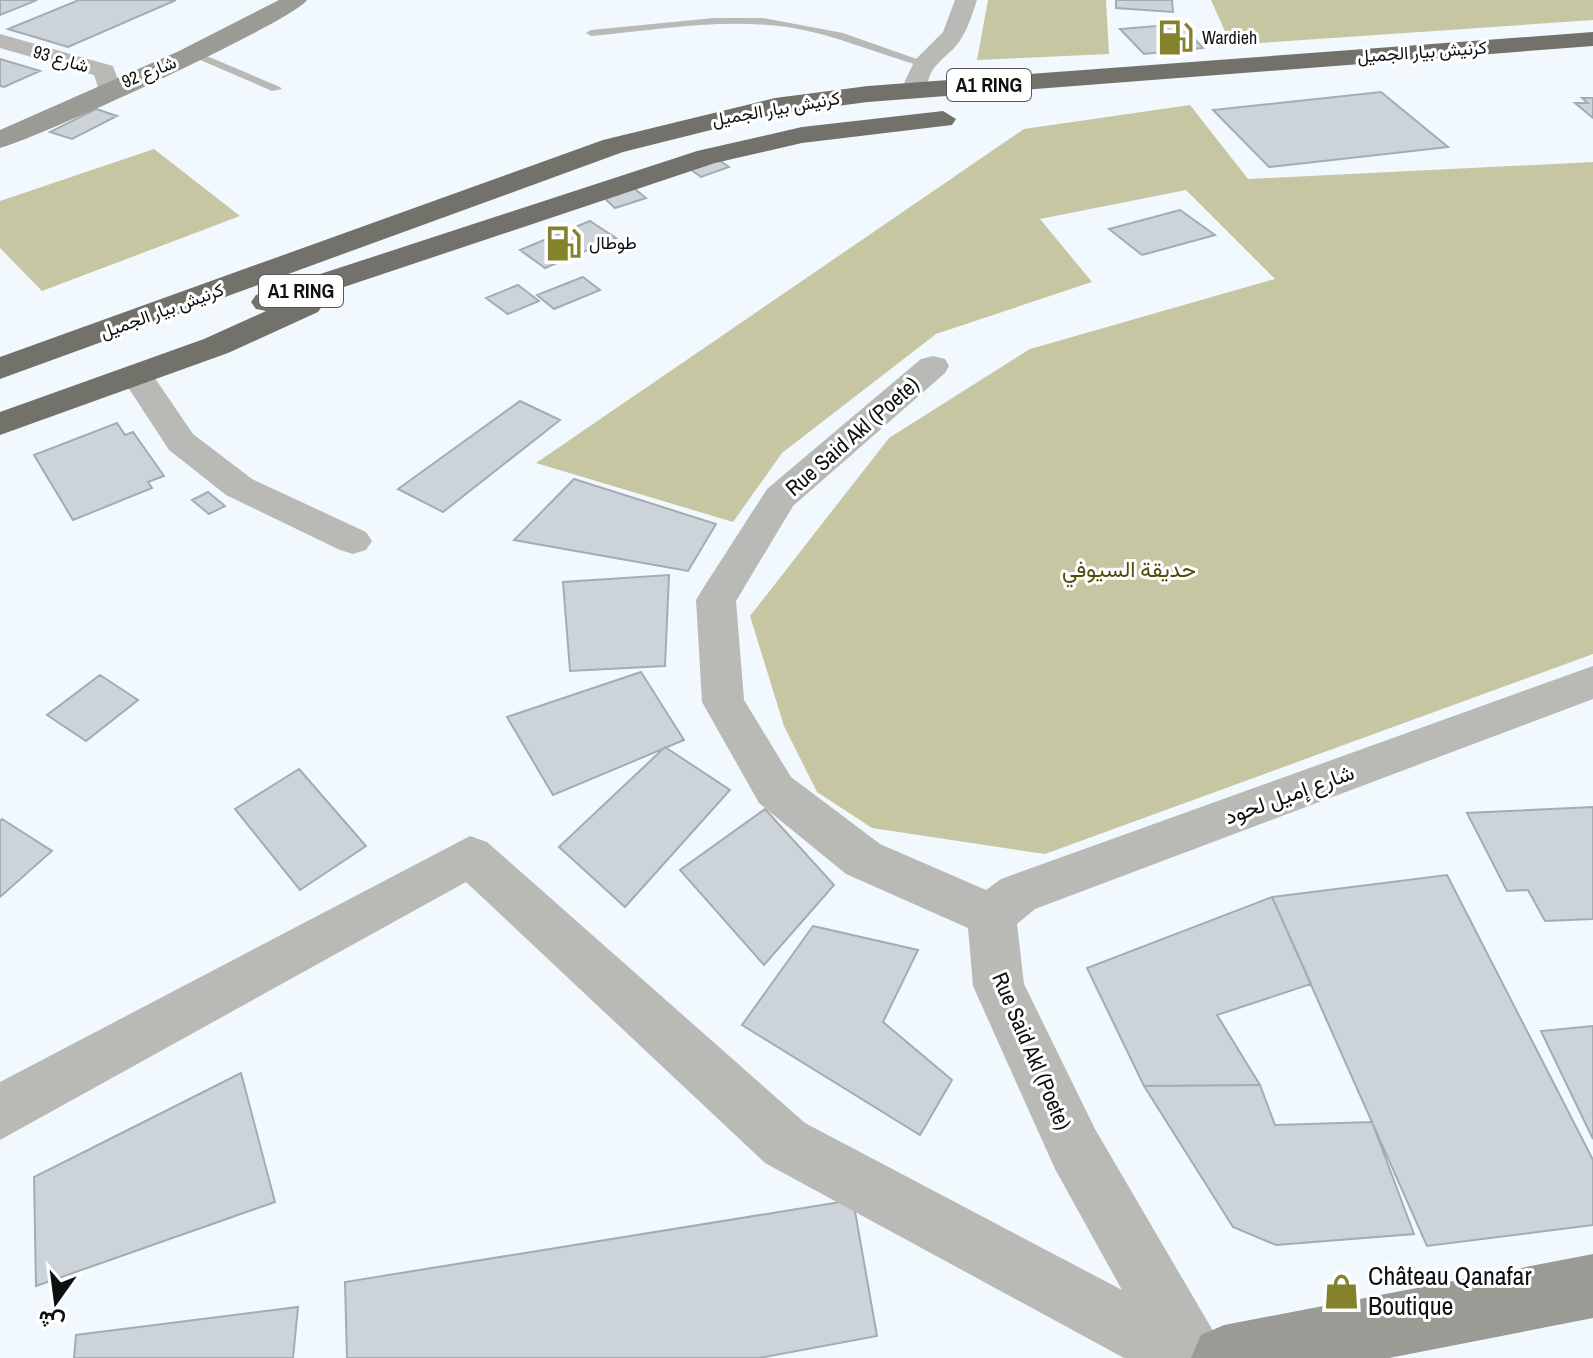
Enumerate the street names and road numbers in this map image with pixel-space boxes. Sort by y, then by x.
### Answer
street label: كرنيش بيار الجميل [1356,35,1488,68]
street label: شارع 93 [30,39,92,78]
street label: شارع 92 [118,49,180,94]
road number: A1 RING [947,69,1031,101]
street label: كرنيش بيار الجميل [710,85,842,132]
road number: A1 RING [259,275,343,307]
street label: كرنيش بيار الجميل [97,277,227,344]
street label: Rue Said Akl (Poete) [779,369,925,503]
street label: شارع إميل لحود [1220,757,1358,831]
street label: Rue Said Akl (Poete) [985,968,1079,1134]

